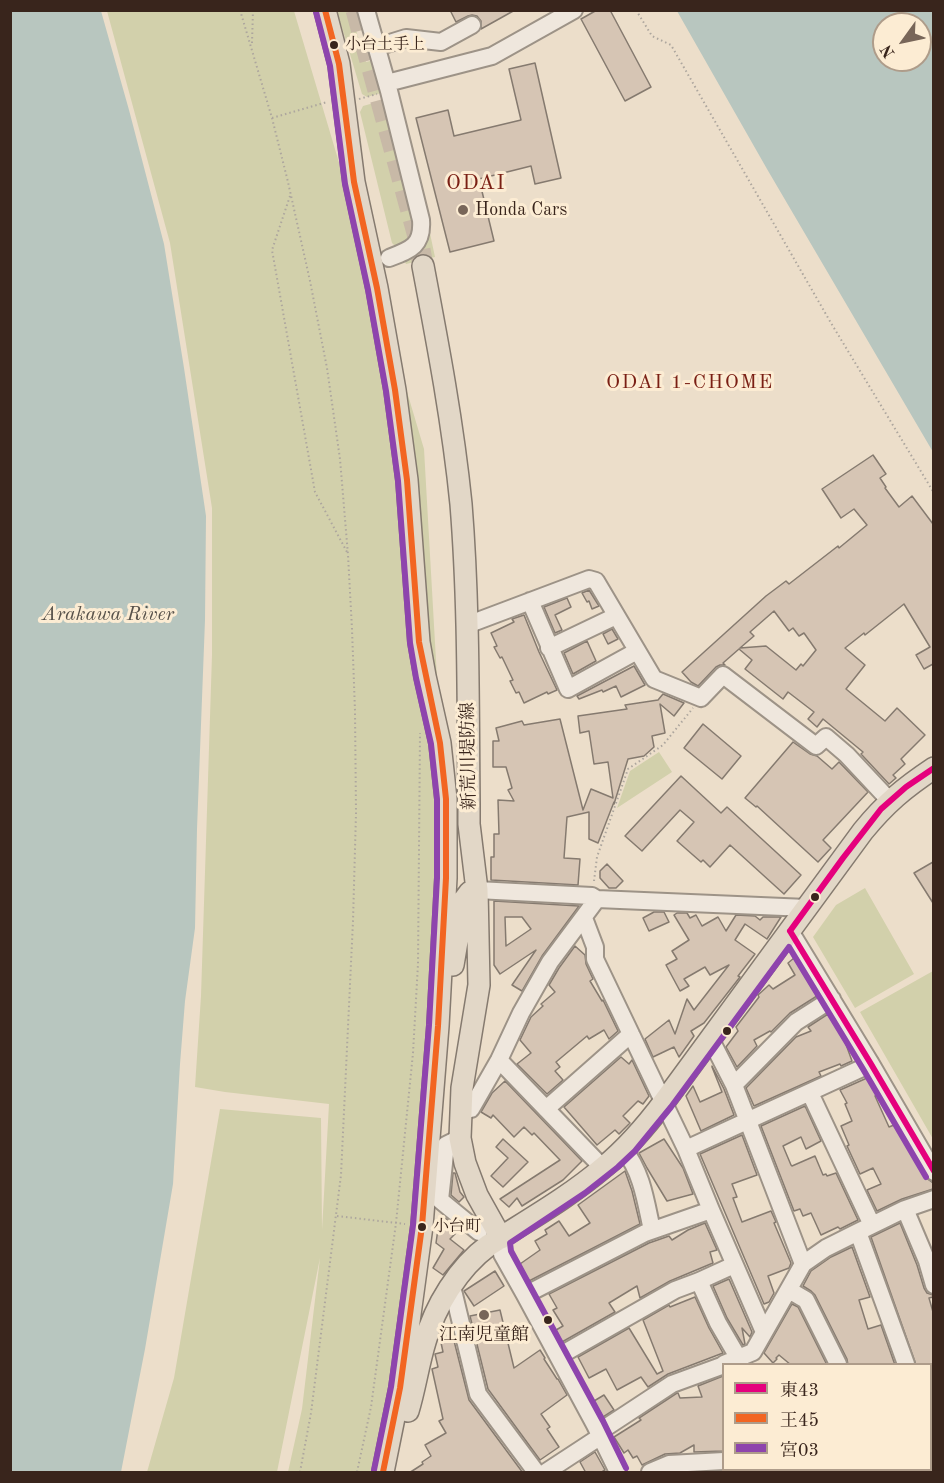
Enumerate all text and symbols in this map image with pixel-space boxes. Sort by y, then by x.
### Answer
north arrow [872,12,932,72]
place label: 小台土手上 [345,35,425,55]
marker: 小台土手上 [328,39,340,51]
text: N [879,41,899,60]
district label: ODAI [446,170,506,196]
place label: Honda Cars [475,199,567,221]
marker: Honda Cars [456,203,470,217]
district label: ODAI 1-CHOME [606,371,774,395]
water label: Arakawa River [42,603,174,627]
street label: 新荒川堤防線 [457,702,481,810]
unlabelled marker [809,891,821,903]
unlabelled marker [721,1025,733,1037]
place label: 小台町 [433,1217,481,1237]
marker: 小台町 [416,1221,428,1233]
marker: 江南児童館 [477,1308,491,1322]
unlabelled marker [542,1314,554,1326]
place label: 江南児童館 [439,1324,529,1346]
legend [722,1363,932,1471]
text: 東43 [780,1382,819,1400]
text: 王45 [780,1412,819,1430]
text: 宮03 [780,1442,819,1460]

